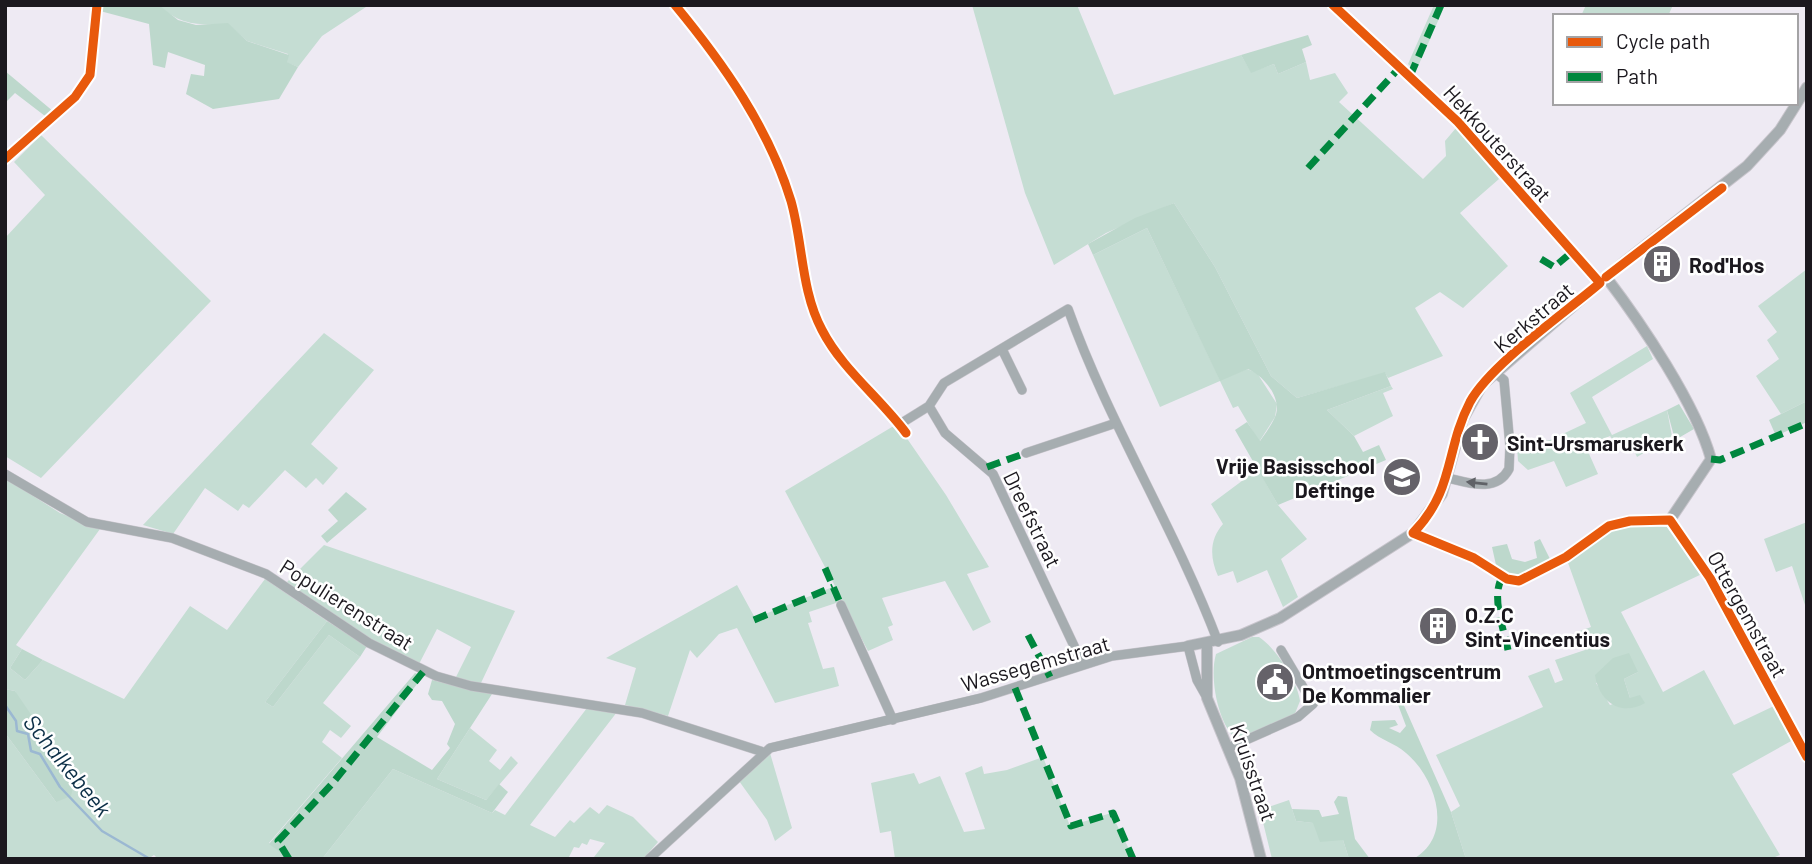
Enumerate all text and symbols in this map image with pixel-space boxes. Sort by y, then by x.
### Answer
legend [1553,14,1798,105]
text: Cycle path [1616,28,1710,53]
text: Path [1616,63,1658,88]
street label: Hekkouterstraat [1439,79,1557,207]
building icon: Rod'Hos [1641,243,1683,285]
place label: Rod'Hos [1689,252,1764,277]
street label: Kerkstraat [1488,277,1578,357]
church icon: Sint-Ursmaruskerk [1459,421,1501,463]
place label: Sint-Ursmaruskerk [1507,430,1684,455]
place label: Vrije Basisschool Deftinge [1216,453,1375,502]
school or university icon: Vrije Basisschool Deftinge [1381,456,1423,498]
street label: Dreefstraat [999,467,1067,571]
one-way arrow [1466,478,1488,489]
street label: Ottergemstraat [1703,546,1793,682]
street label: Populierenstraat [276,553,418,655]
place label: O.Z.C Sint-Vincentius [1465,602,1610,651]
building icon: O.Z.C Sint-Vincentius [1417,605,1459,647]
street label: Wassegemstraat [958,630,1112,696]
place label: Ontmoetingscentrum De Kommalier [1302,658,1501,707]
public building icon: Ontmoetingscentrum De Kommalier [1254,661,1296,703]
water label: Schalkebeek [18,708,118,822]
street label: Kruisstraat [1226,720,1282,824]

